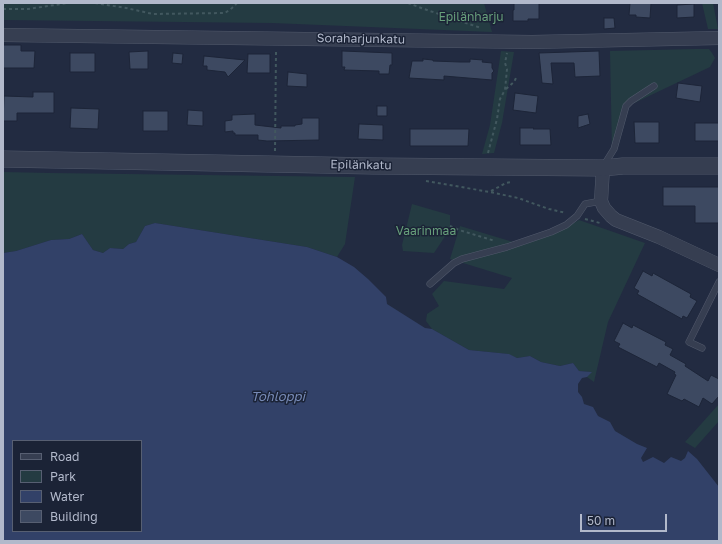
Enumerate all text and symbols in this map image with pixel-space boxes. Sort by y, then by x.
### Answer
park label: Epilänharju [438,10,504,24]
street label: Soraharjunkatu [317,31,405,47]
street label: Epilänkatu [330,157,392,173]
park label: Vaarinmaa [396,224,456,238]
water label: Tohloppi [251,389,305,405]
legend [12,440,142,532]
text: Road [50,449,79,464]
text: Park [50,469,76,484]
text: Water [50,489,84,504]
scale bar [582,506,669,532]
text: Building [50,509,98,524]
text: 50 m [587,513,615,528]

